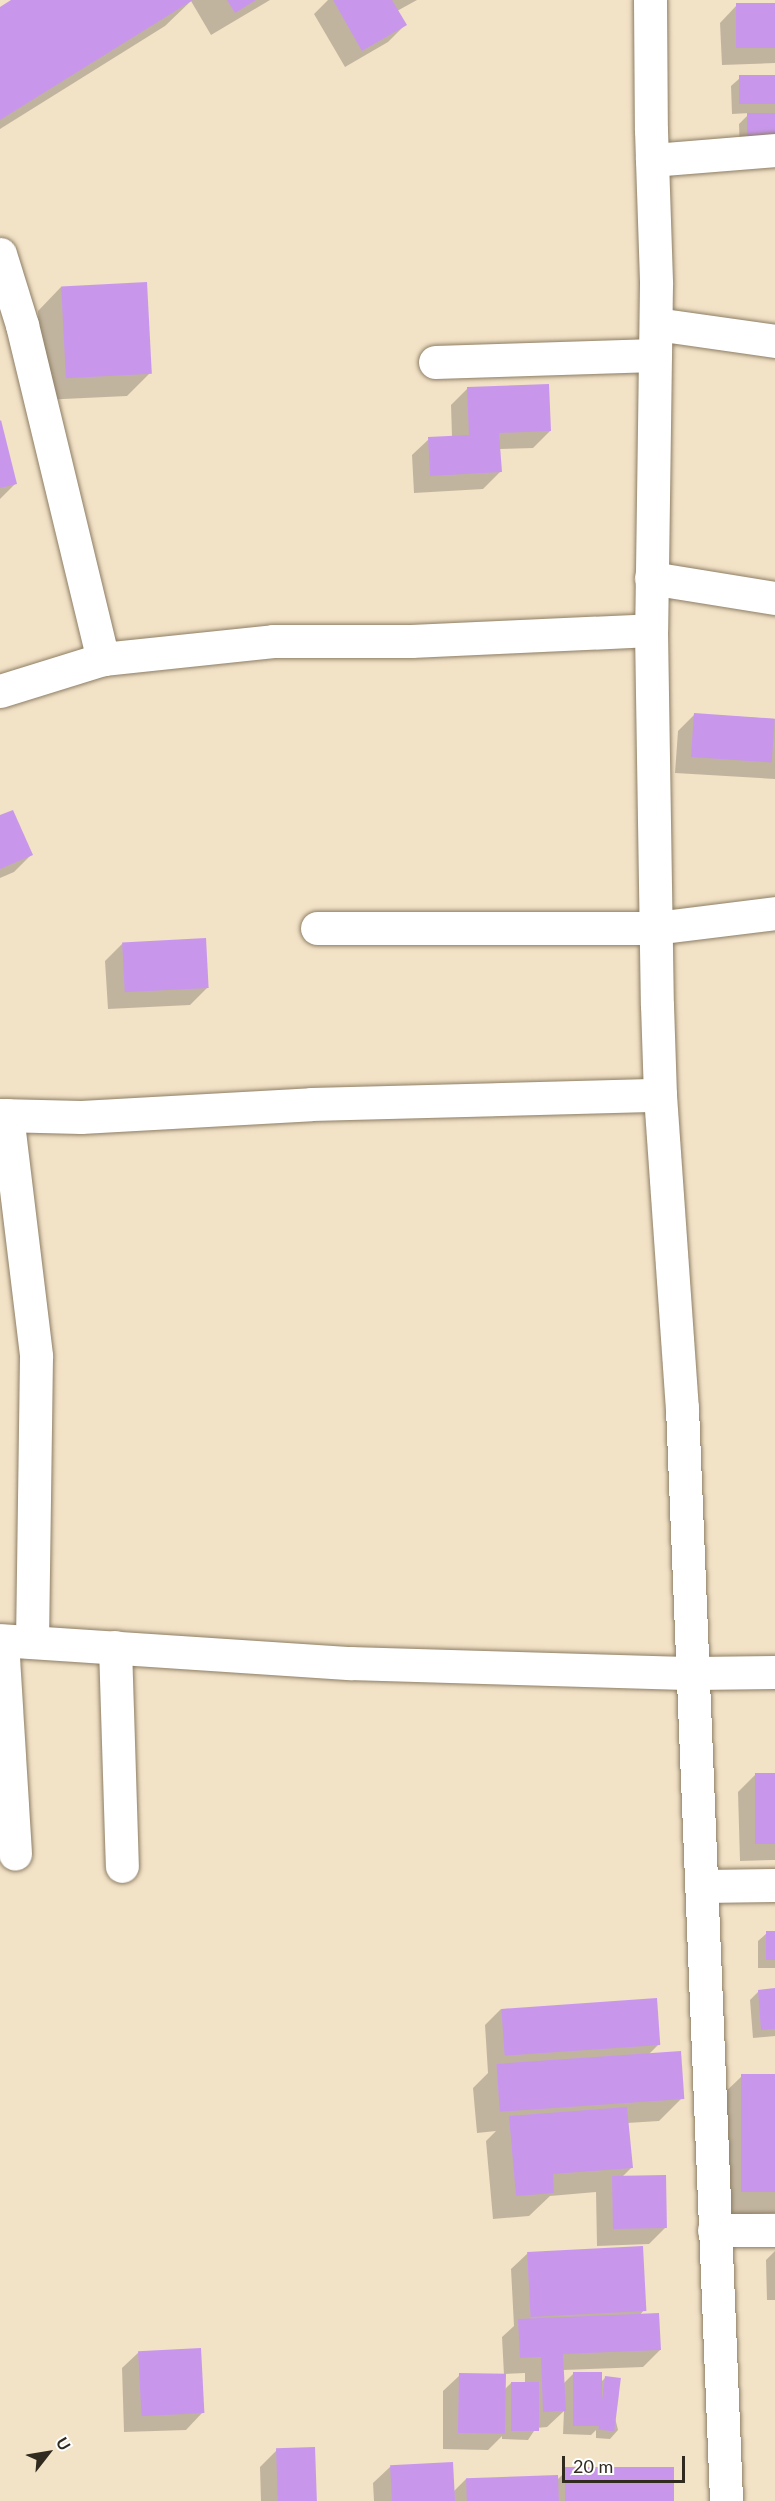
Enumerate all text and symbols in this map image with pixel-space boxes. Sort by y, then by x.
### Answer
north arrow [18,2423,78,2483]
text: U [53,2433,75,2453]
scale bar [565,2444,688,2482]
text: 20 m [573,2455,613,2477]

